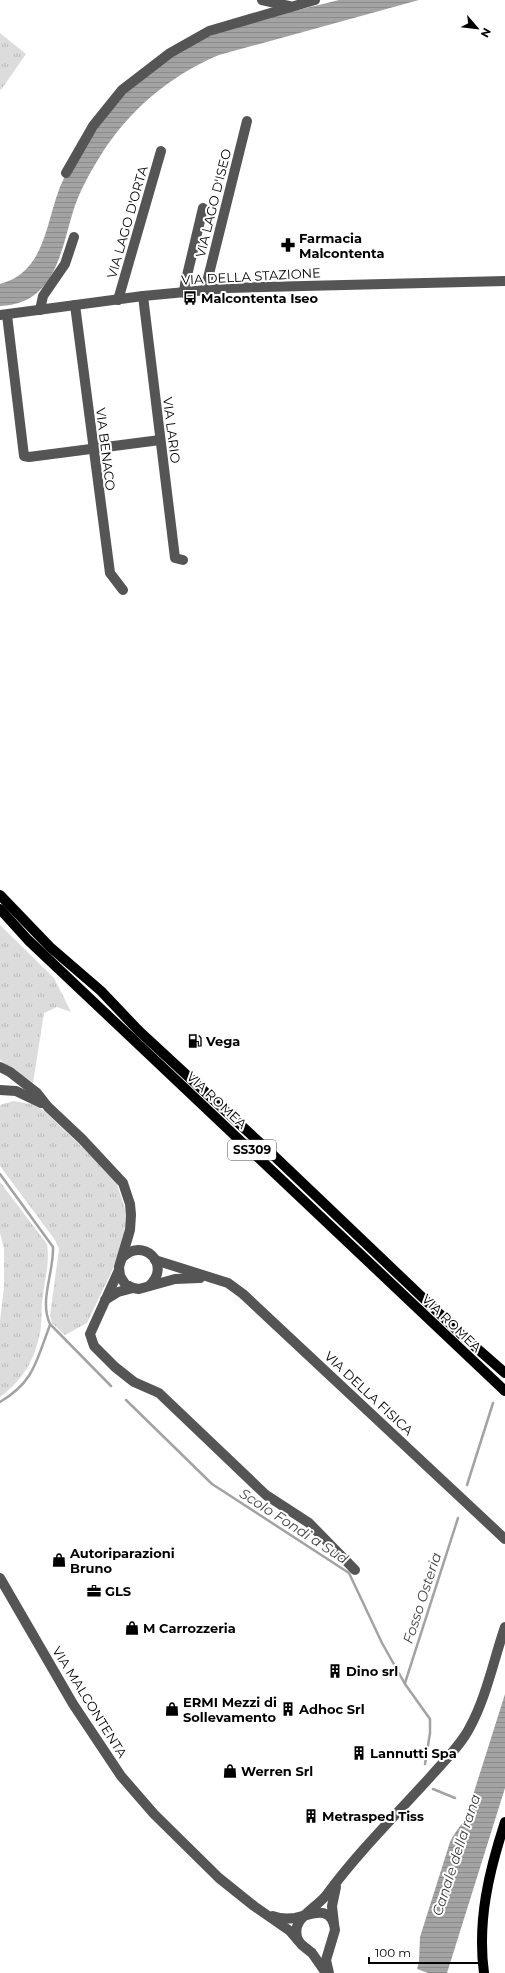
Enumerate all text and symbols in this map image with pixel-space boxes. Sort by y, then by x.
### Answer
north arrow [457,8,497,48]
text: N [478,25,494,40]
street label: VIA LAGO D'ISEO [192,147,234,259]
street label: VIA LAGO D'ORTA [103,163,151,280]
place label: Farmacia Malcontenta [299,230,385,261]
pharmacy icon: Farmacia Malcontenta [280,237,296,253]
street label: VIA DELLA STAZIONE [181,264,321,288]
bus stop icon: Malcontenta Iseo [182,290,198,306]
place label: Malcontenta Iseo [201,290,319,306]
street label: VIA LARIO [160,396,184,464]
street label: VIA BENACO [93,407,119,491]
fuel station icon: Vega [187,1033,203,1049]
place label: Vega [205,1033,240,1049]
street label: VIA ROMEA [184,1068,251,1132]
road number: SS309 [228,1140,276,1160]
street label: VIA ROMEA [419,1291,485,1356]
street label: VIA DELLA FISICA [321,1348,417,1439]
water label: Scolo Fondi a Sud [236,1484,352,1568]
place label: Autoriparazioni Bruno [69,1545,175,1576]
water label: Fosso Osteria [399,1550,445,1646]
shop icon: Autoriparazioni Bruno [51,1552,67,1568]
office icon: GLS [86,1583,102,1599]
place label: GLS [105,1583,131,1599]
shop icon: M Carrozzeria [124,1620,140,1636]
place label: M Carrozzeria [143,1620,236,1636]
street label: VIA MALCONTENTA [49,1643,131,1761]
building icon: Dino srl [327,1663,343,1679]
place label: Dino srl [346,1663,398,1679]
place label: ERMI Mezzi di Sollevamento [183,1694,277,1725]
shop icon: ERMI Mezzi di Sollevamento [164,1701,180,1717]
building icon: Adhoc Srl [280,1701,296,1717]
place label: Adhoc Srl [298,1701,365,1717]
building icon: Lannutti Spa [351,1745,367,1761]
place label: Lannutti Spa [370,1745,457,1761]
shop icon: Werren Srl [222,1763,238,1779]
place label: Werren Srl [241,1763,313,1779]
water label: Canale della rana [428,1792,484,1918]
building icon: Metrasped Tiss [303,1808,319,1824]
place label: Metrasped Tiss [322,1808,424,1824]
scale bar [369,1939,483,1965]
text: 100 m [375,1945,411,1960]

